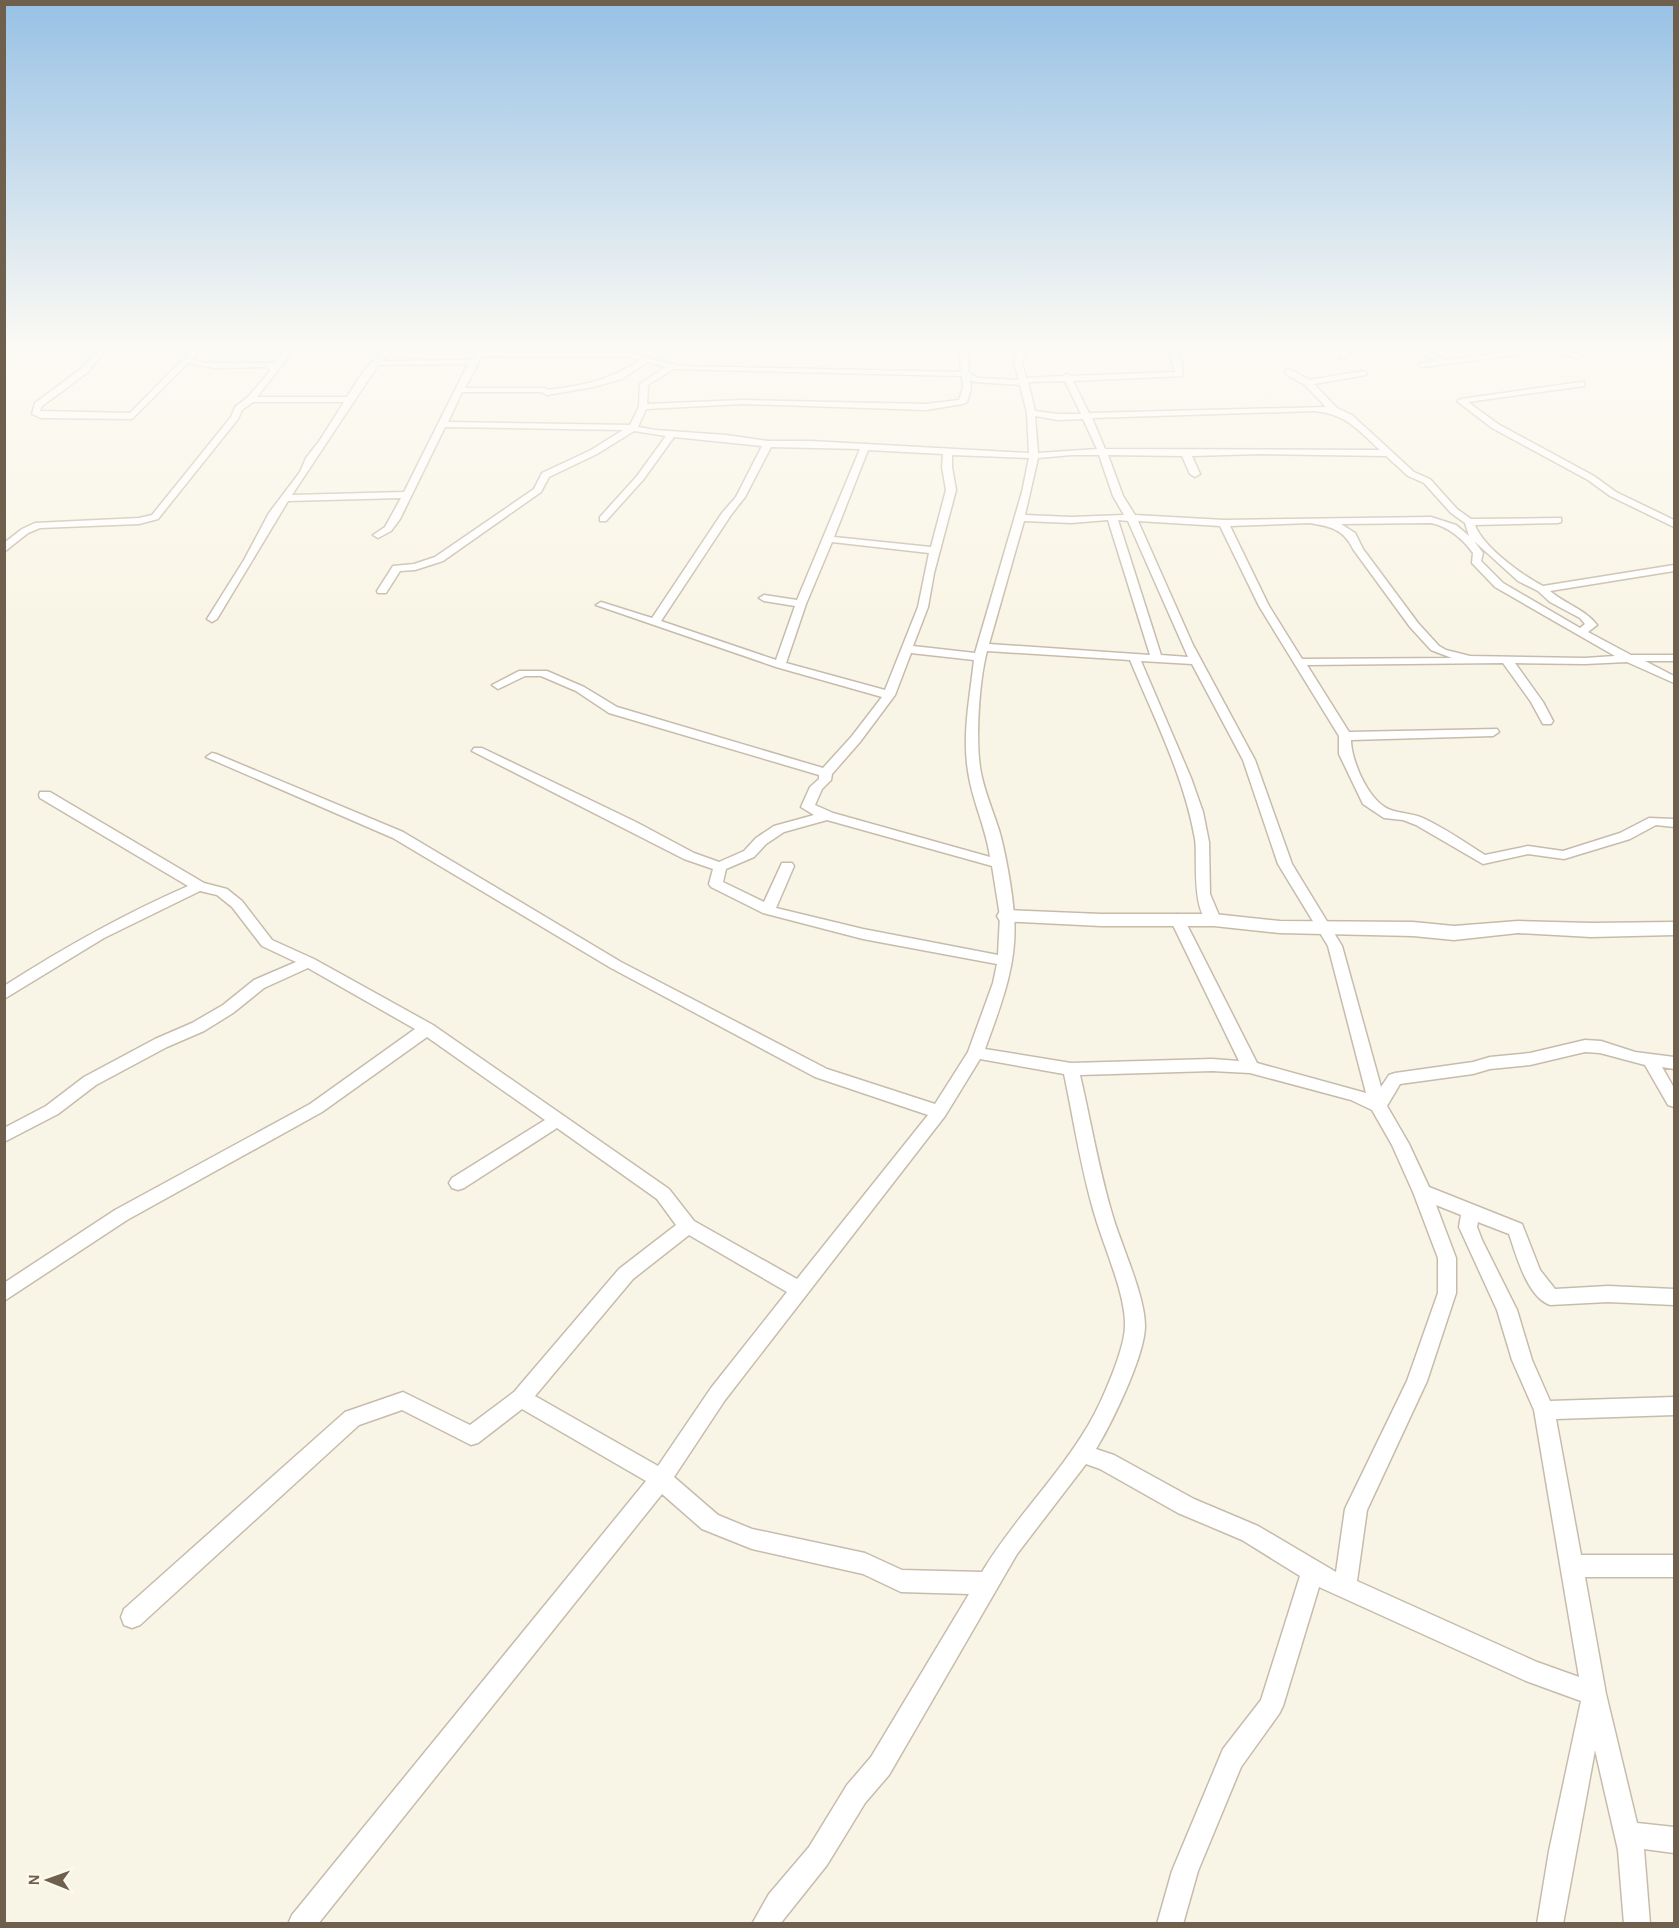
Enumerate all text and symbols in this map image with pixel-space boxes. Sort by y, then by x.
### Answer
north arrow [18,1850,78,1910]
text: N [26,1874,42,1885]

